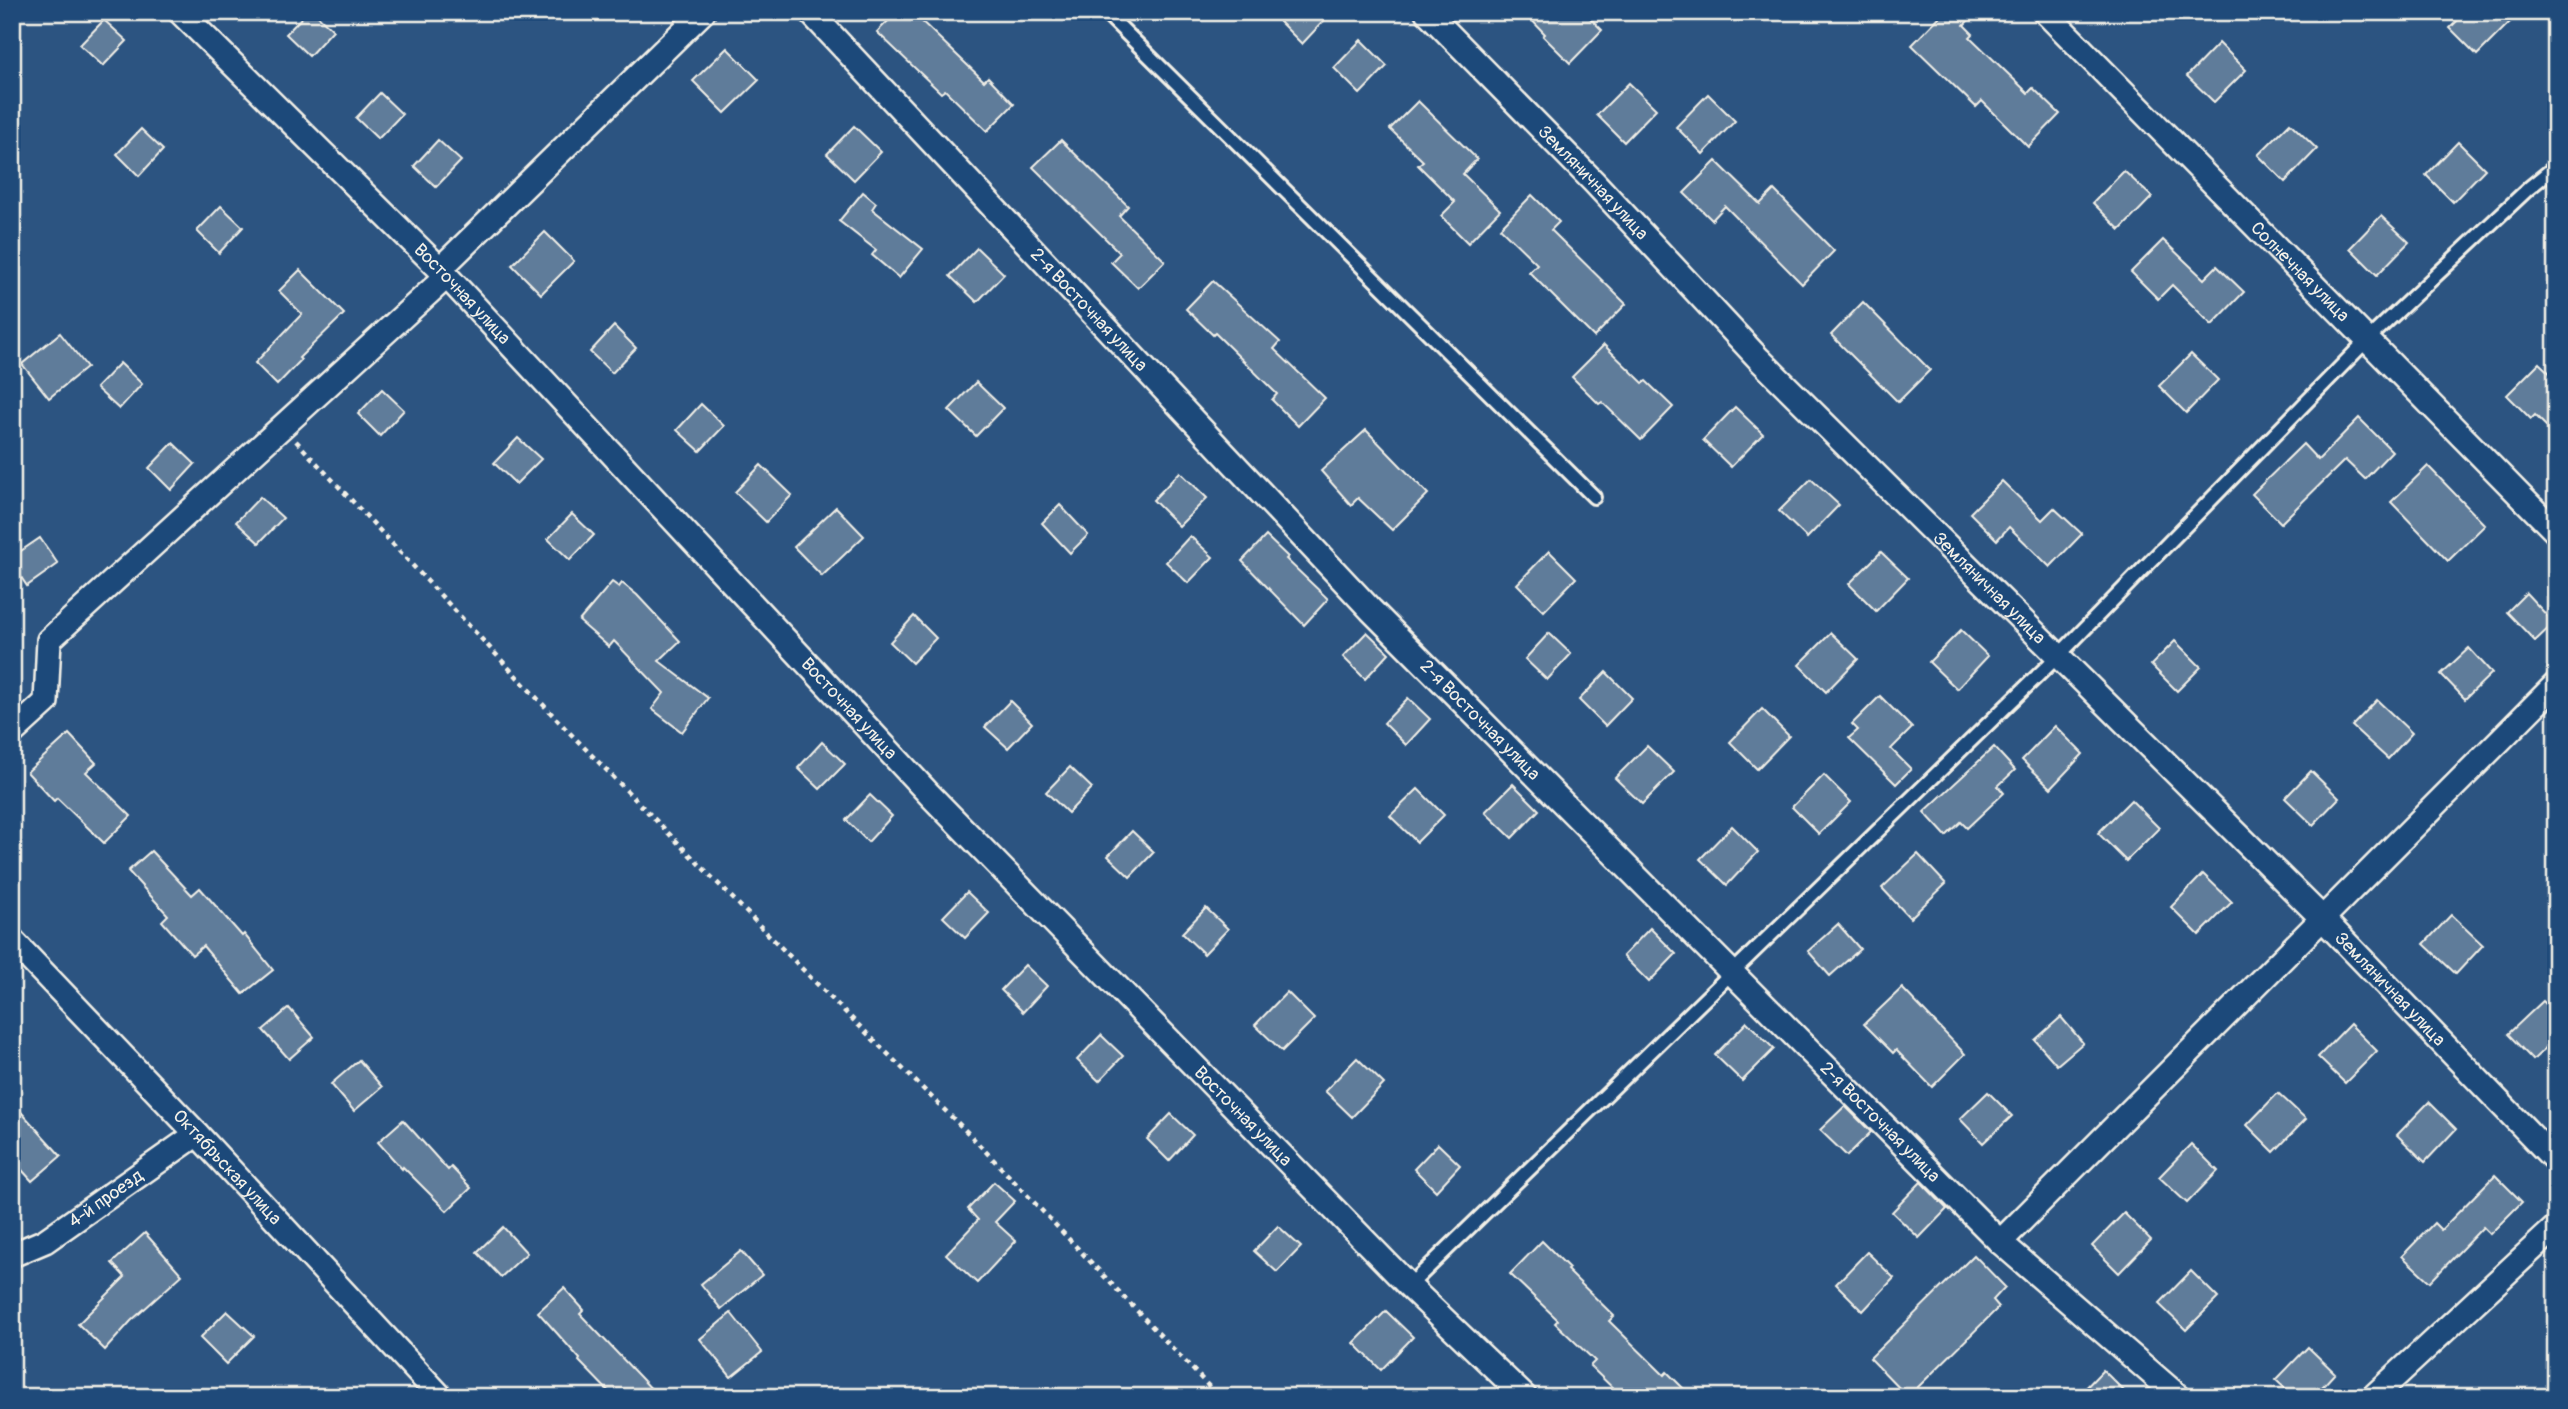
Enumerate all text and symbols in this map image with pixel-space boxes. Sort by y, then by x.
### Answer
street label: Земляничная улица [1533,121,1653,245]
street label: Солнечная улица [2245,217,2354,327]
street label: Восточная улица [409,239,515,350]
street label: 2-я Восточная улица [1025,243,1152,377]
street label: Земляничная улица [1928,527,2050,649]
street label: Восточная улица [796,653,902,764]
street label: 2-я Восточная улица [1415,655,1545,785]
street label: Земляничная улица [2329,927,2450,1051]
street label: 2-я Восточная улица [1815,1057,1945,1187]
street label: Восточная улица [1189,1061,1297,1171]
street label: Октябрьская улица [168,1105,286,1230]
street label: 4-й проезд [64,1164,148,1233]

